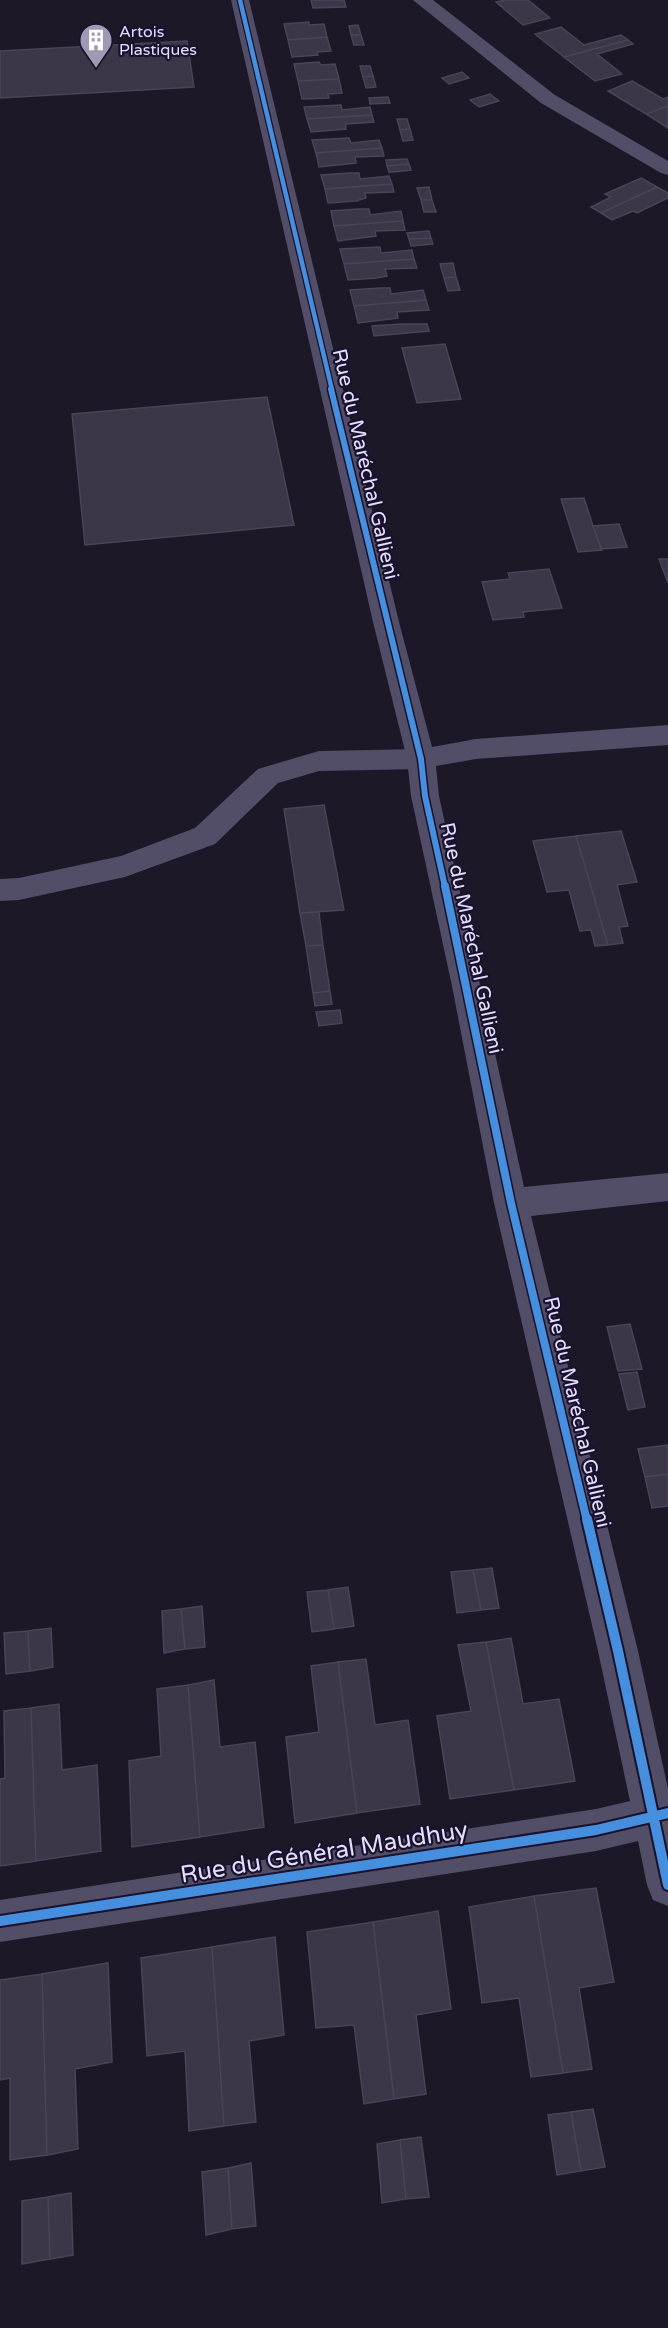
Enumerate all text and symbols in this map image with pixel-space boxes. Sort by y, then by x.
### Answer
building icon: Artois Plastiques [78,22,114,69]
place label: Artois Plastiques [119,22,197,60]
street label: Rue du Maréchal Gallieni [327,346,403,582]
street label: Rue du Maréchal Gallieni [435,820,507,1056]
street label: Rue du Maréchal Gallieni [539,1294,615,1530]
street label: Rue du Général Maudhuy [178,1815,470,1890]

